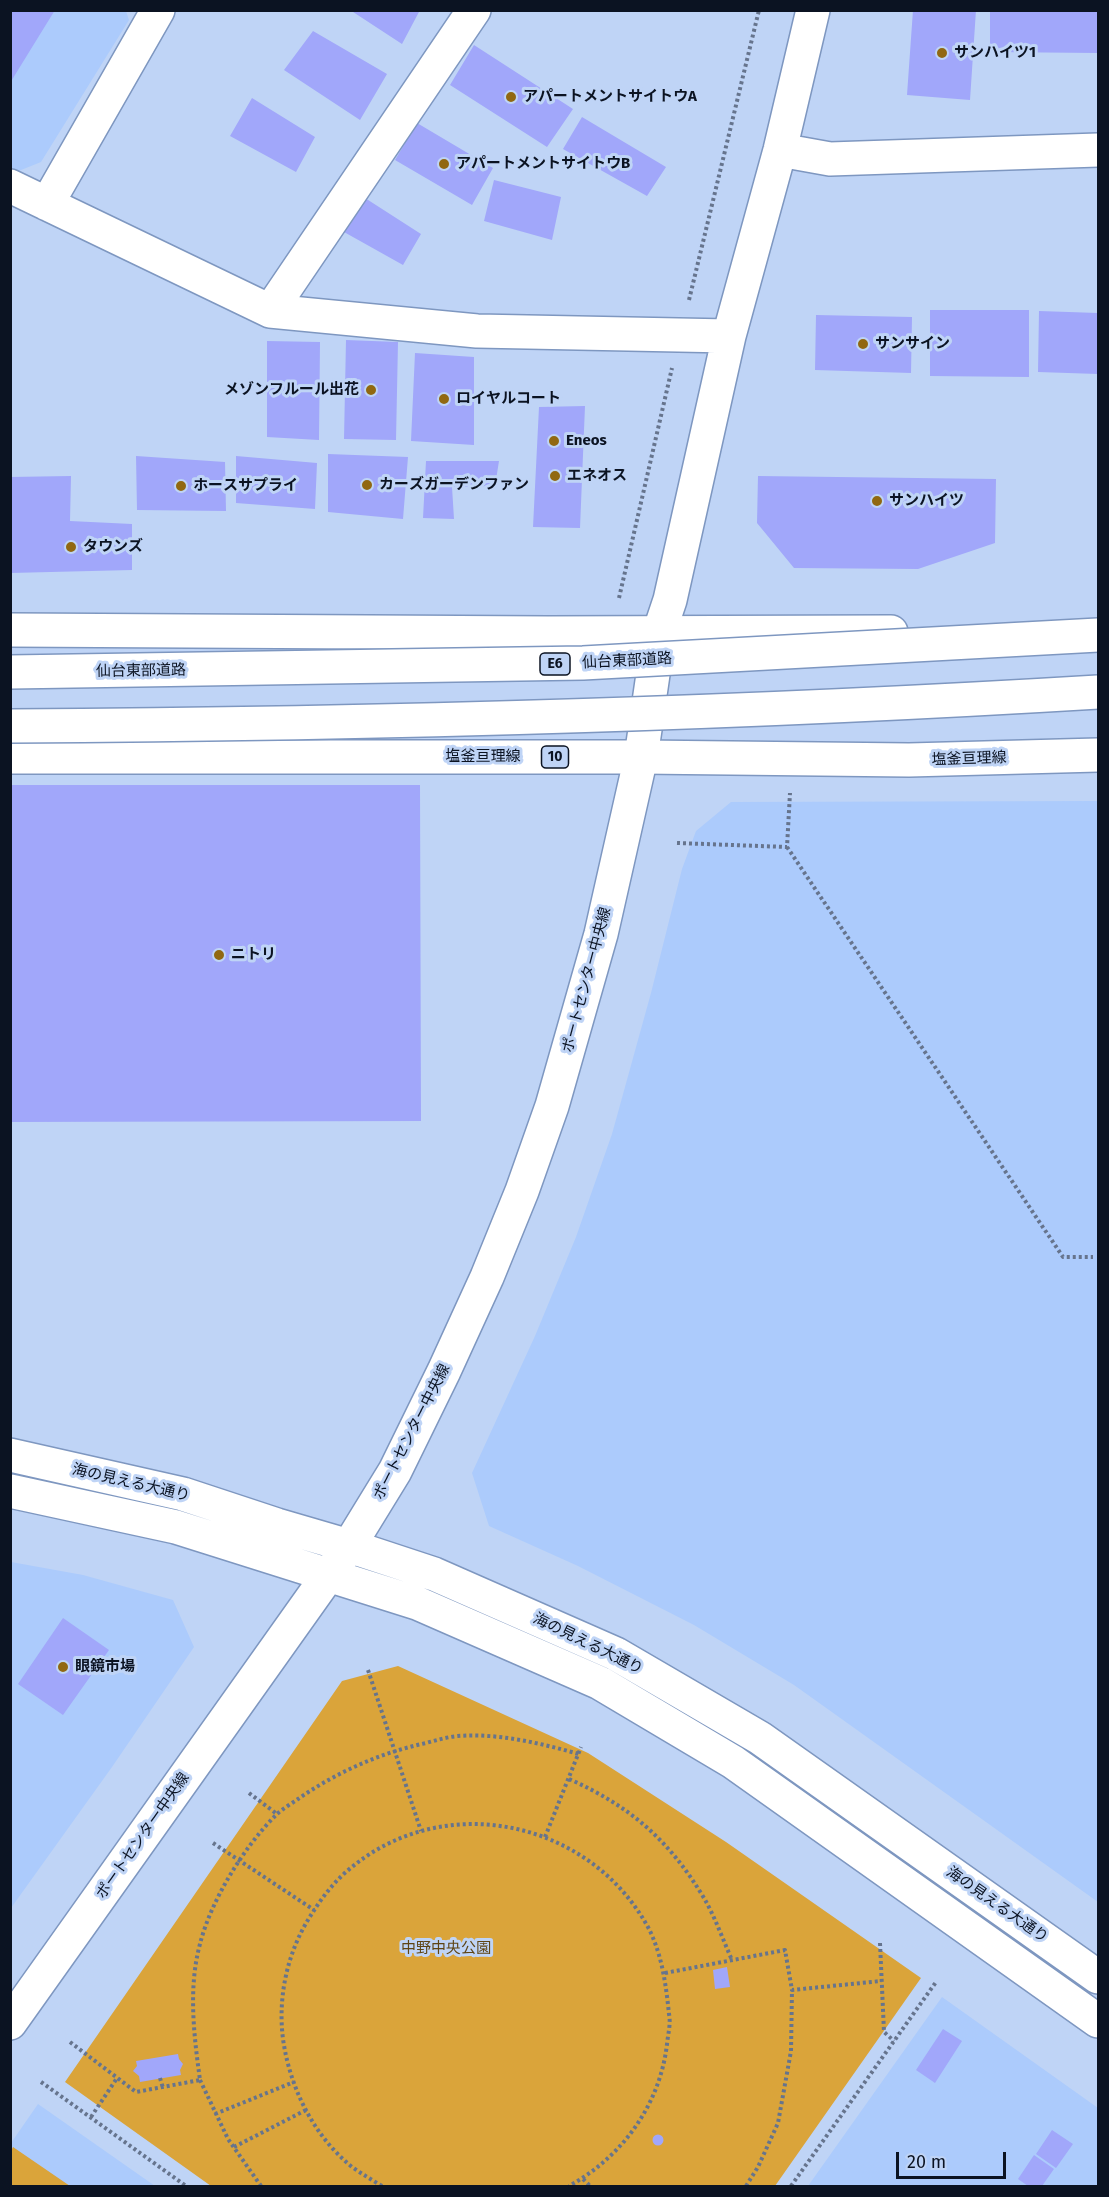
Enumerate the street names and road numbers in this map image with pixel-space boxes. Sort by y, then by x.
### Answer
street label: 仙台東部道路 [582,650,672,672]
road number: E6 [540,653,570,675]
street label: 仙台東部道路 [96,661,186,681]
road number: 10 [542,746,568,768]
street label: 塩釜亘理線 [446,748,520,766]
street label: 塩釜亘理線 [931,749,1007,769]
street label: ポートセンター中央線 [559,905,615,1055]
street label: ポートセンター中央線 [370,1361,454,1503]
street label: 海の見える大通り [71,1461,191,1505]
street label: 海の見える大通り [530,1610,646,1678]
street label: ポートセンター中央線 [93,1769,193,1903]
street label: 海の見える大通り [943,1863,1051,1947]

